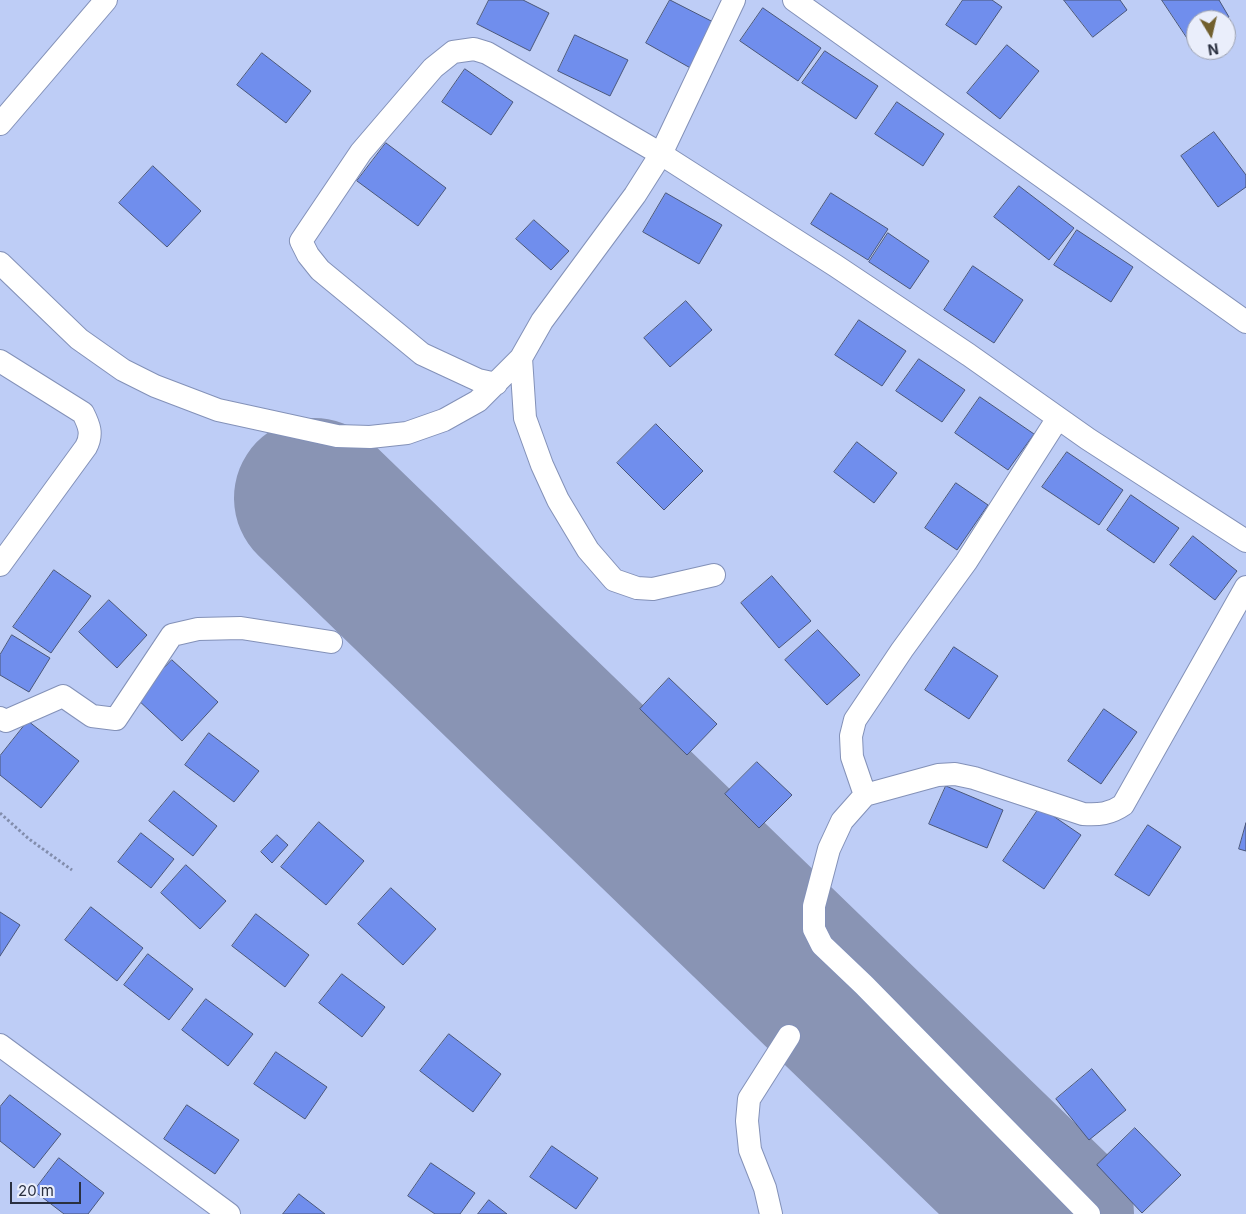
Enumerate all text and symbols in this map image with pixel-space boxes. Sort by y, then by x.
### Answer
north arrow [1186,10,1236,60]
text: N [1207,40,1220,59]
scale bar [12,1172,84,1204]
text: 20 m [18,1181,54,1200]

